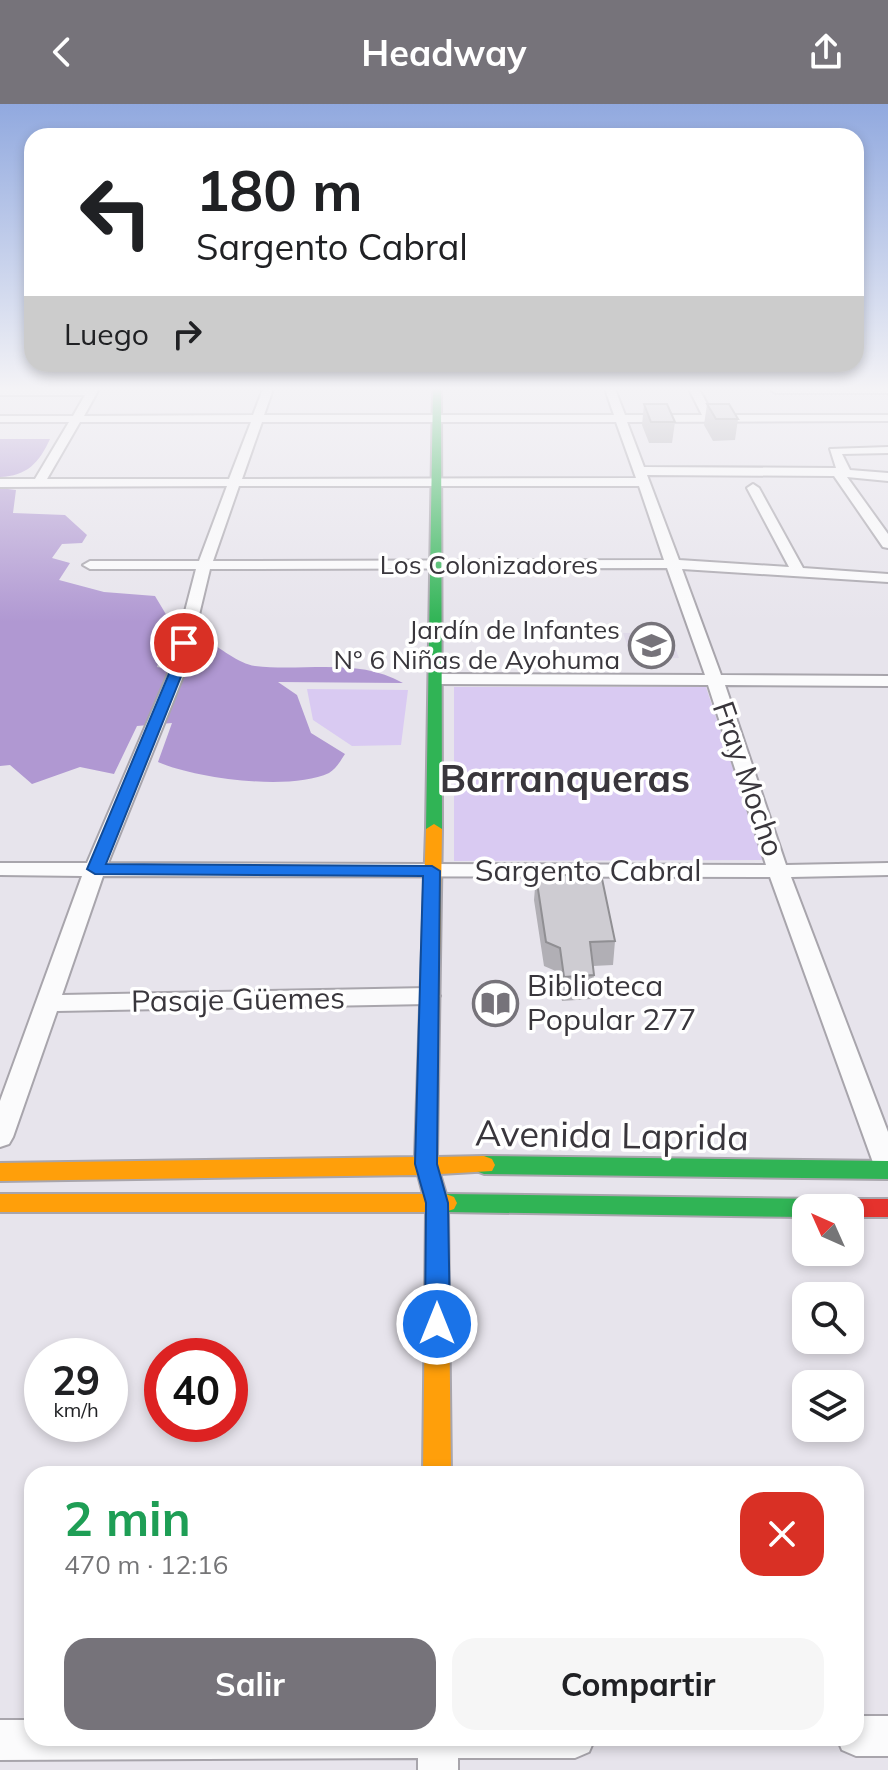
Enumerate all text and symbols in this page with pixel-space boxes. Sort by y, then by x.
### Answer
icon: back [40,30,84,74]
text: Headway [361,30,527,75]
icon: share [804,30,848,74]
text: 180 m [196,155,363,225]
icon: left [64,160,168,264]
text: Sargento Cabral [196,224,468,269]
icon: right [165,312,209,356]
text: Luego [64,315,149,353]
street label: Los Colonizadores [380,548,598,581]
pin [150,609,218,677]
place label: Jardín de Infantes N° 6 Niñas de Ayohuma [334,613,620,676]
icon: arrive [162,621,206,665]
school or university icon: Jardín de Infantes N° 6 Niñas de Ayohuma [627,621,675,669]
street label: Fray Mocho [705,696,793,861]
district label: Barranqueras [440,754,690,802]
street label: Sargento Cabral [475,851,701,889]
place label: Biblioteca Popular 277 [527,966,696,1038]
street label: Pasaje Güemes [131,978,345,1020]
library icon: Biblioteca Popular 277 [472,979,520,1027]
street label: Avenida Laprida [475,1110,749,1159]
north arrow [792,1194,864,1266]
map controls [792,1194,864,1442]
position arrow [395,1282,479,1366]
button: search [792,1282,864,1354]
speed limit sign: 40 [144,1338,248,1442]
text: 29 [52,1355,100,1405]
button: layers [792,1370,864,1442]
text: km/h [53,1397,99,1422]
text: 2 min [64,1488,191,1548]
button: close [740,1492,824,1576]
text: 470 m · 12:16 [64,1548,228,1581]
button: Salir [64,1638,436,1730]
button: Compartir [452,1638,824,1730]

